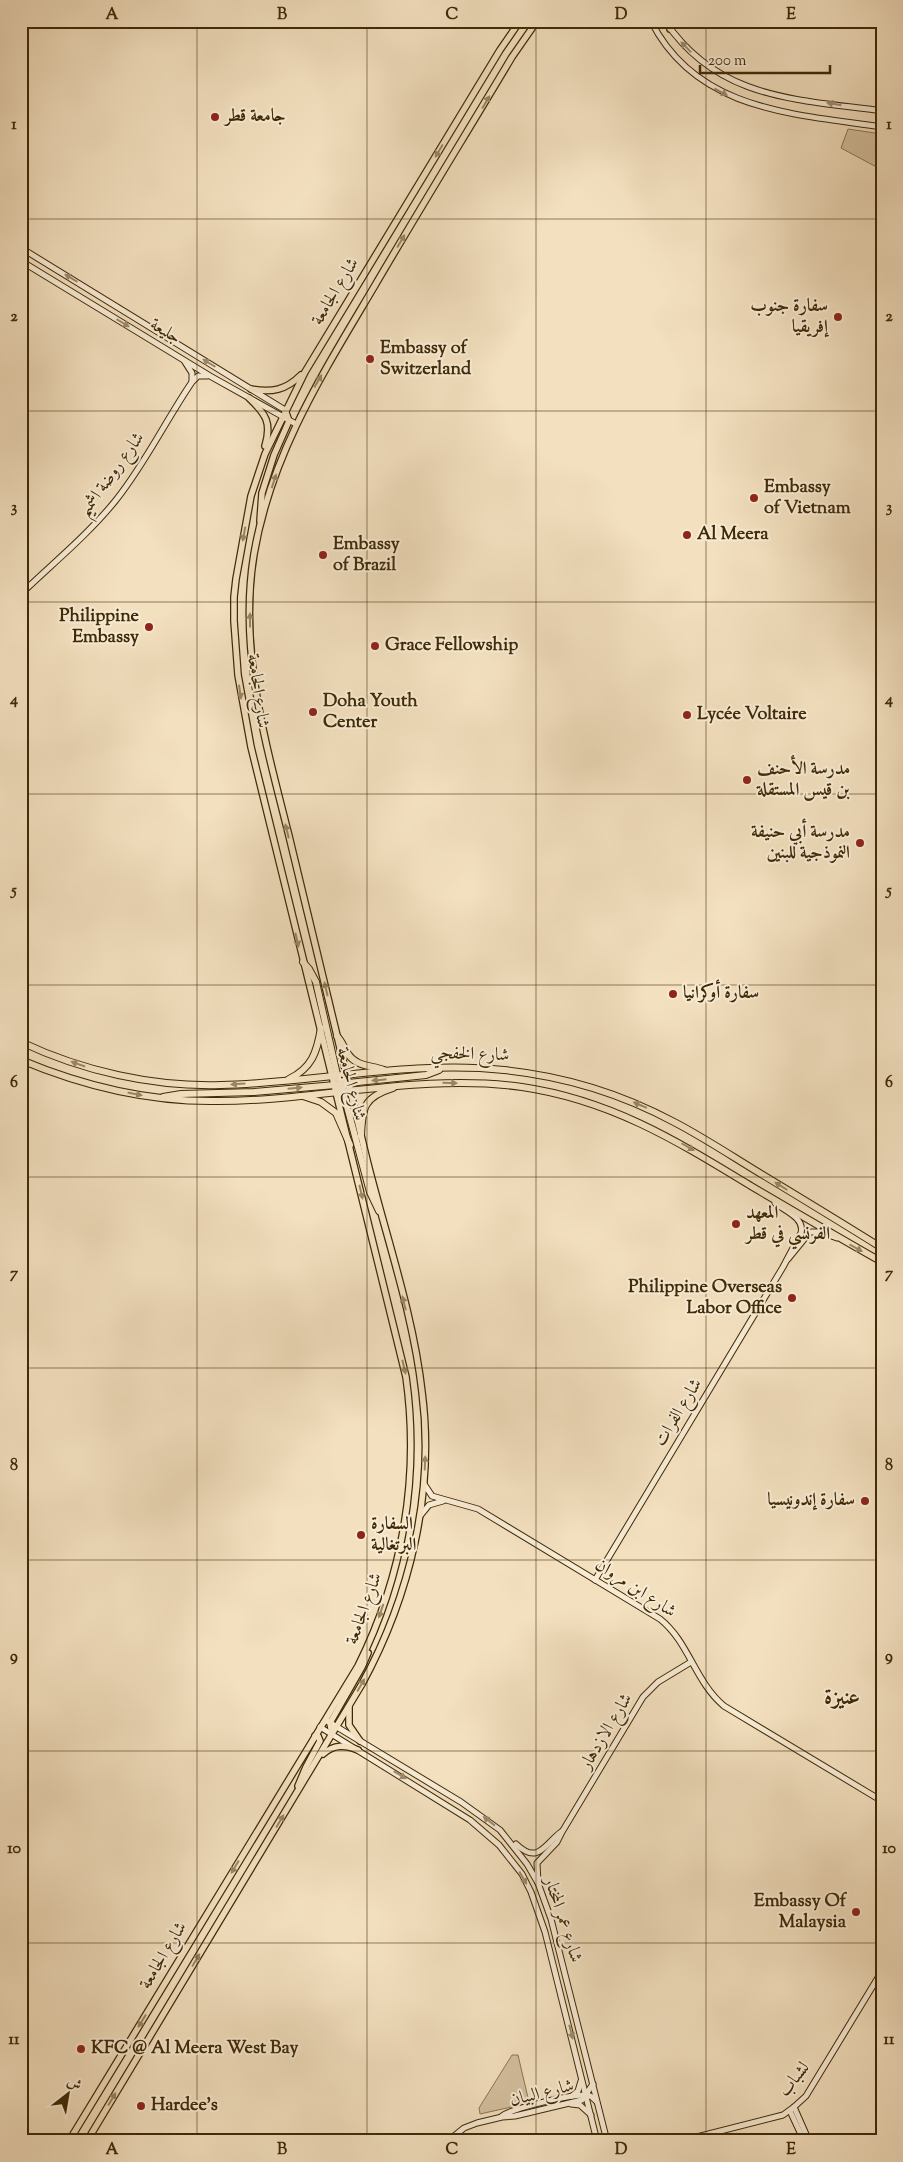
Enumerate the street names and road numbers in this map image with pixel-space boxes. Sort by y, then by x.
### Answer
street label: شارع الجامعة [306,253,366,331]
street label: جليعة [144,313,186,351]
street label: شارع روضة اشميم [72,427,154,525]
street label: شارع الجامعة [239,652,275,730]
street label: شارع الخفجي [430,1041,510,1071]
street label: شارع الجامعة [328,1045,372,1123]
street label: شارع الفرات [648,1374,710,1452]
street label: شارع ابن مروان [589,1553,681,1625]
street label: شارع الجامعة [340,1569,390,1649]
street label: شارع الازدهار [573,1689,640,1777]
street label: شارع عمر المختار [535,1872,588,1966]
street label: شارع الجامعة [134,1917,194,1995]
street label: لشباب [773,2057,817,2103]
street label: شارع البيان [507,2073,577,2115]

